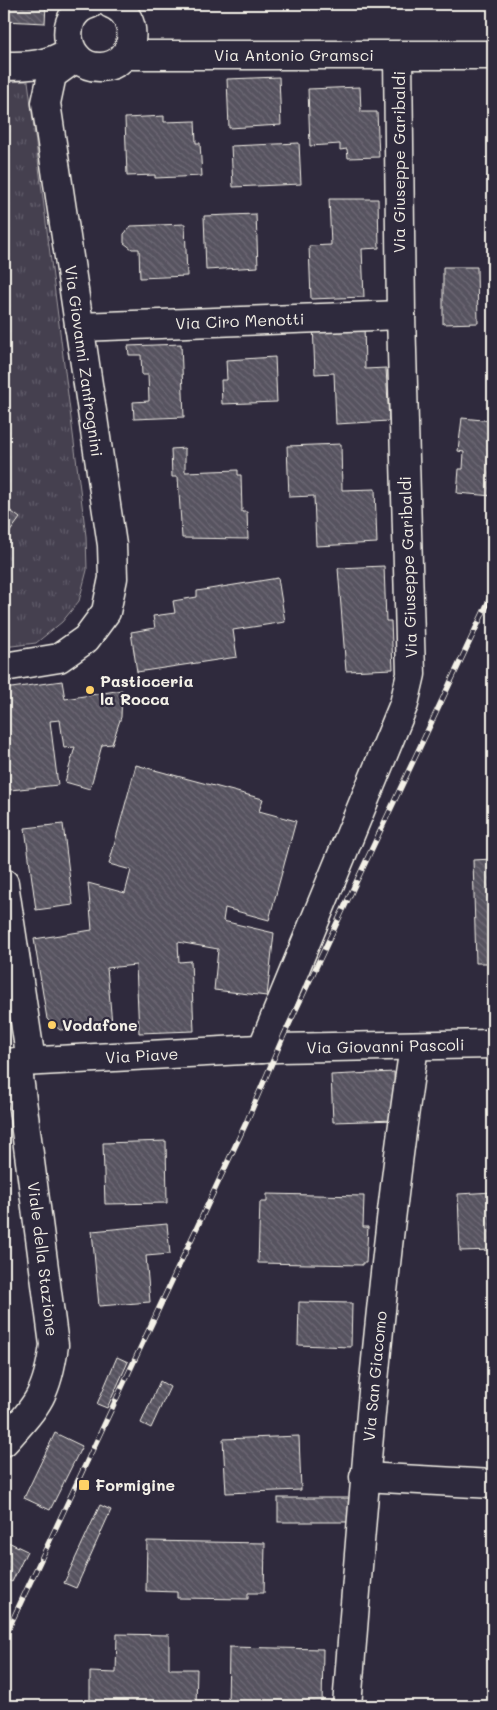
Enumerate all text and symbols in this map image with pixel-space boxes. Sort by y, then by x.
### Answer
street label: Via Antonio Gramsci [214,44,374,65]
street label: Via Giuseppe Garibaldi [388,71,409,253]
street label: Via Giovanni Zanfrognini [61,264,108,458]
street label: Via Ciro Menotti [175,308,305,333]
street label: Via Giuseppe Garibaldi [394,476,421,658]
place label: Pasticceria la Rocca [100,670,194,709]
marker: Pasticceria la Rocca [84,684,96,696]
place label: Vodafone [62,1014,138,1035]
marker: Vodafone [46,1019,58,1031]
street label: Via Giovanni Pascoli [306,1034,465,1057]
street label: Via Piave [105,1042,179,1067]
street label: Viale della Stazione [24,1181,63,1337]
street label: Via San Giacomo [357,1310,391,1442]
place label: Formigine [95,1474,175,1495]
marker: Formigine [77,1478,91,1492]

